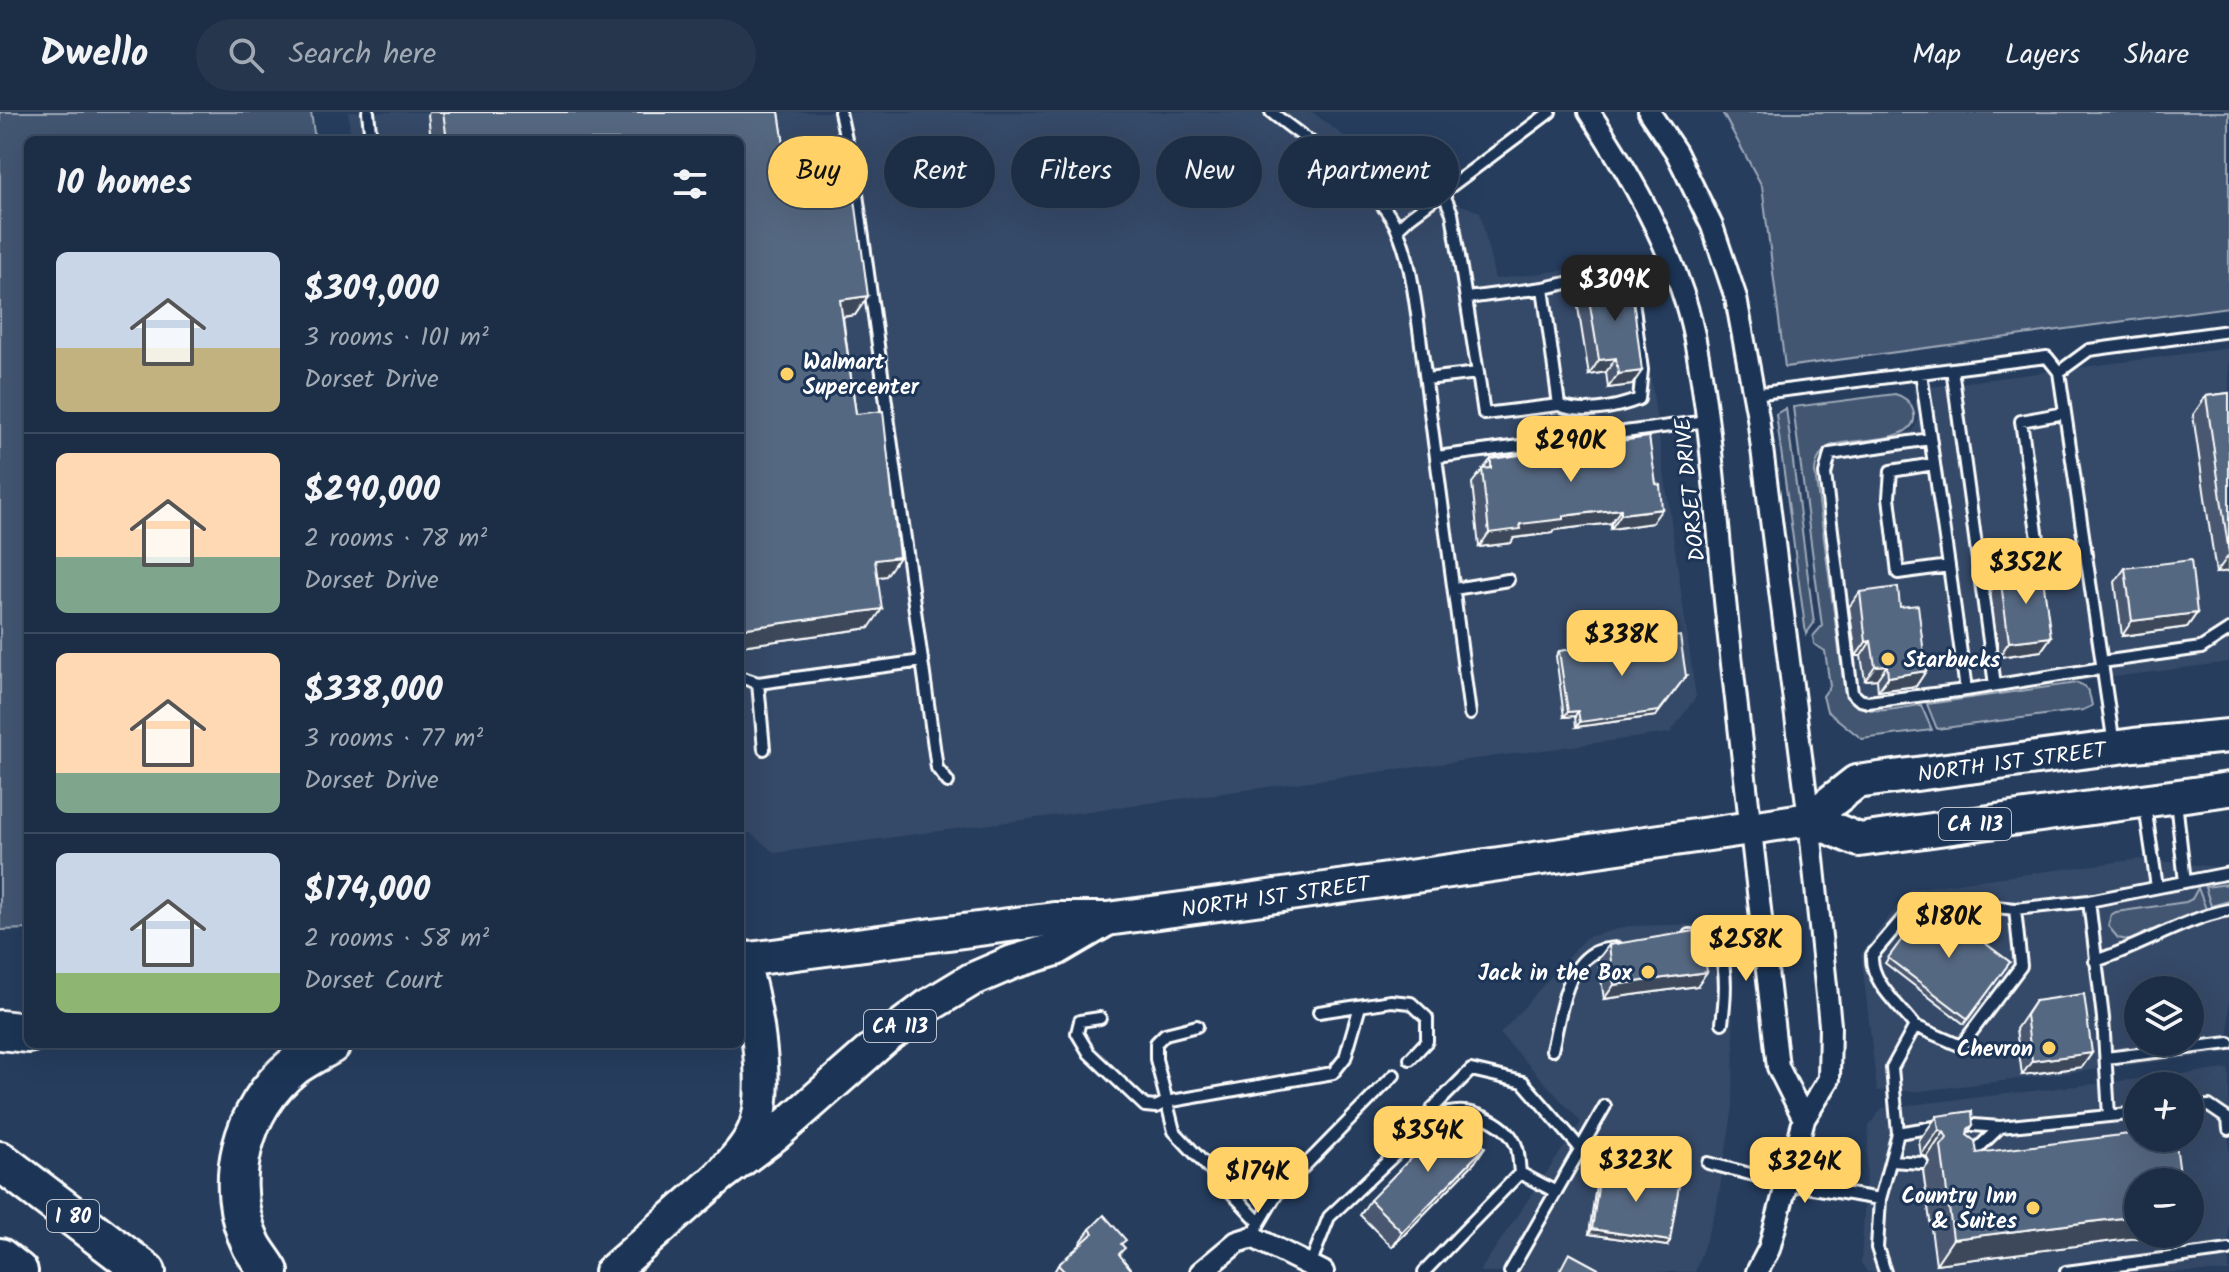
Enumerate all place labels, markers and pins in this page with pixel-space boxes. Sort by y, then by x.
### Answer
pin: $309K [1559,255,1671,323]
place label: Walmart Supercenter [803,346,920,406]
marker: Walmart Supercenter [778,365,796,383]
pin: $290K [1515,416,1627,484]
pin: $352K [1970,538,2082,606]
pin: $338K [1566,610,1678,678]
place label: Starbucks [1904,644,2001,679]
marker: Starbucks [1879,650,1897,668]
pin: $180K [1893,892,2005,960]
pin: $258K [1690,915,1802,983]
place label: Jack in the Box [1478,957,1633,992]
marker: Jack in the Box [1639,963,1657,981]
place label: Chevron [1957,1033,2033,1068]
marker: Chevron [2040,1039,2058,1057]
pin: $354K [1372,1106,1484,1174]
pin: $323K [1580,1136,1692,1204]
pin: $324K [1749,1137,1861,1205]
pin: $174K [1202,1147,1314,1215]
place label: Country Inn & Suites [1902,1180,2018,1240]
marker: Country Inn & Suites [2024,1199,2042,1217]

